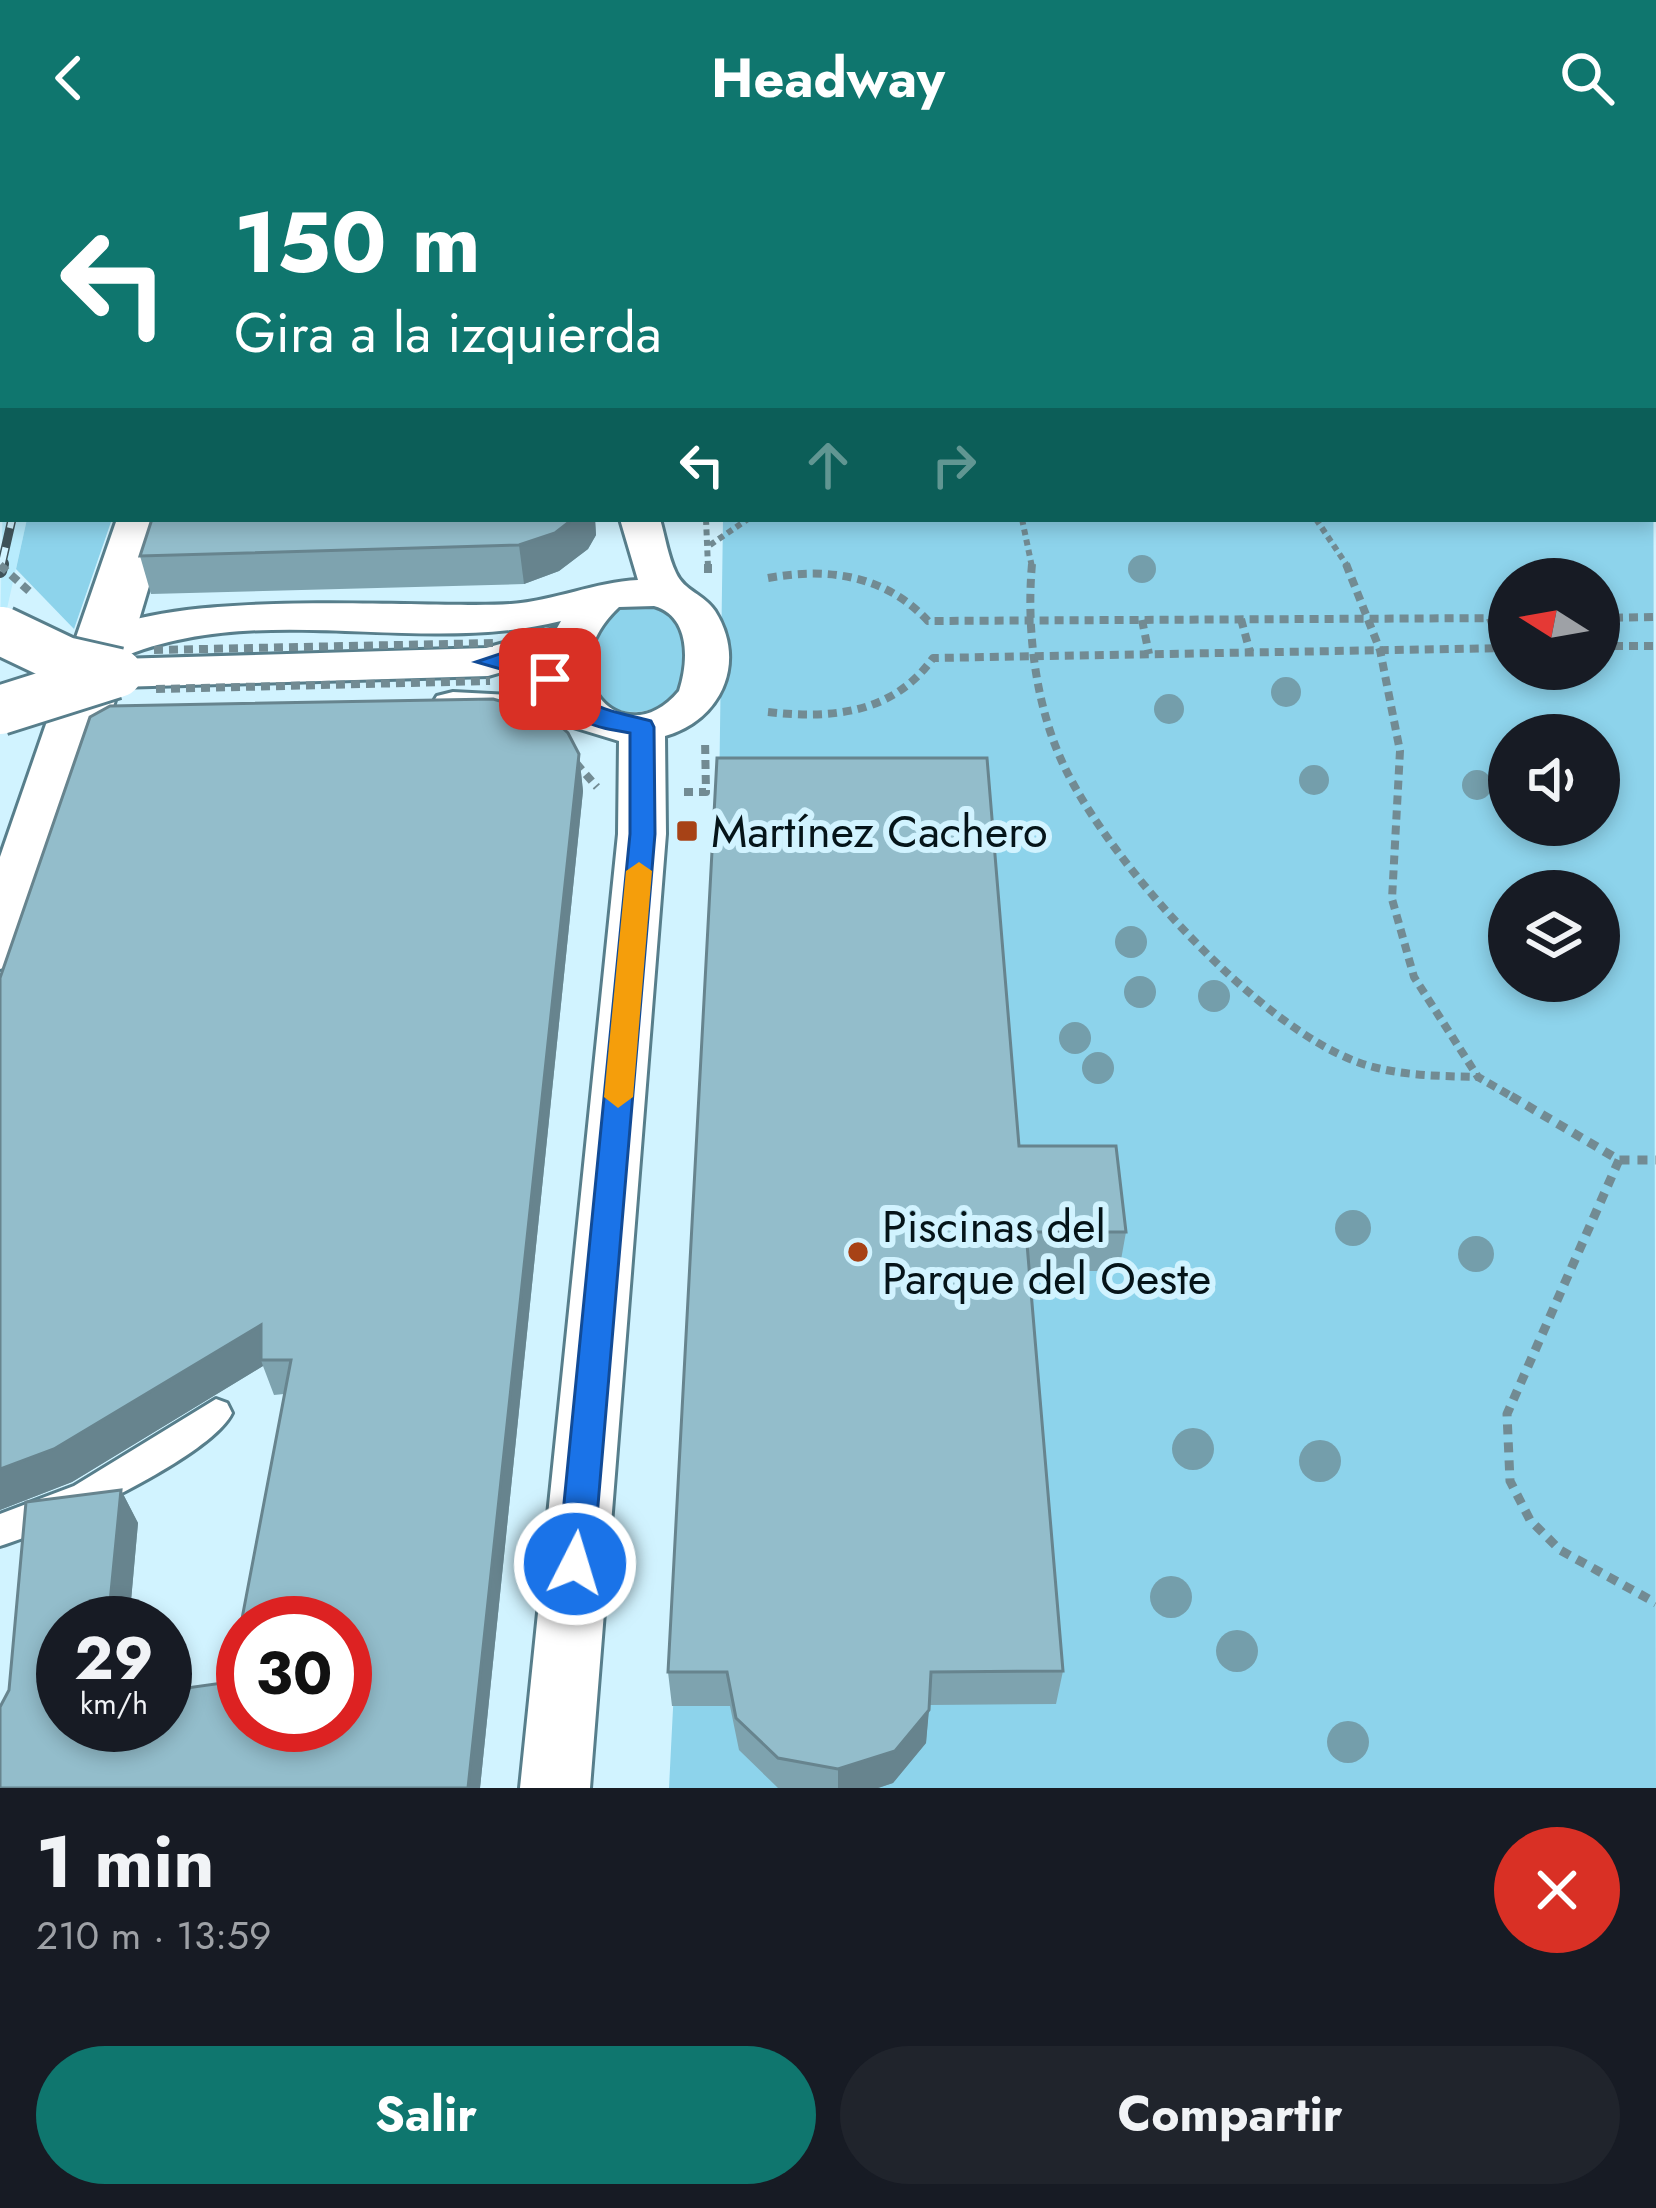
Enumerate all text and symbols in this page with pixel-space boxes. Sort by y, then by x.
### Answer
text: Headway [711,39,945,117]
icon: back [36,45,102,111]
icon: search [1554,45,1620,111]
text: 150 m [234,182,481,304]
icon: left [36,204,192,360]
text: Gira a la izquierda [234,294,662,372]
icon: left [669,432,735,498]
icon: ahead [795,432,861,498]
icon: right [921,432,987,498]
north arrow [1488,558,1620,690]
map controls [1488,558,1620,1002]
pin [499,628,601,730]
icon: arrive [517,646,583,712]
button: sound [1488,714,1620,846]
place label: Martínez Cachero [711,799,1047,864]
marker: Martínez Cachero [674,818,700,844]
button: layers [1488,870,1620,1002]
place label: Piscinas del Parque del Oeste [882,1194,1211,1311]
marker: Piscinas del Parque del Oeste [845,1239,871,1265]
position arrow [512,1501,638,1627]
speed limit sign: 30 [216,1596,372,1752]
text: 29 [74,1615,154,1702]
text: km/h [80,1682,148,1725]
text: 1 min [36,1810,215,1914]
button: close [1494,1827,1620,1953]
text: 210 m · 13:59 [36,1907,271,1964]
button: Salir [36,2046,816,2184]
button: Compartir [840,2046,1620,2184]

